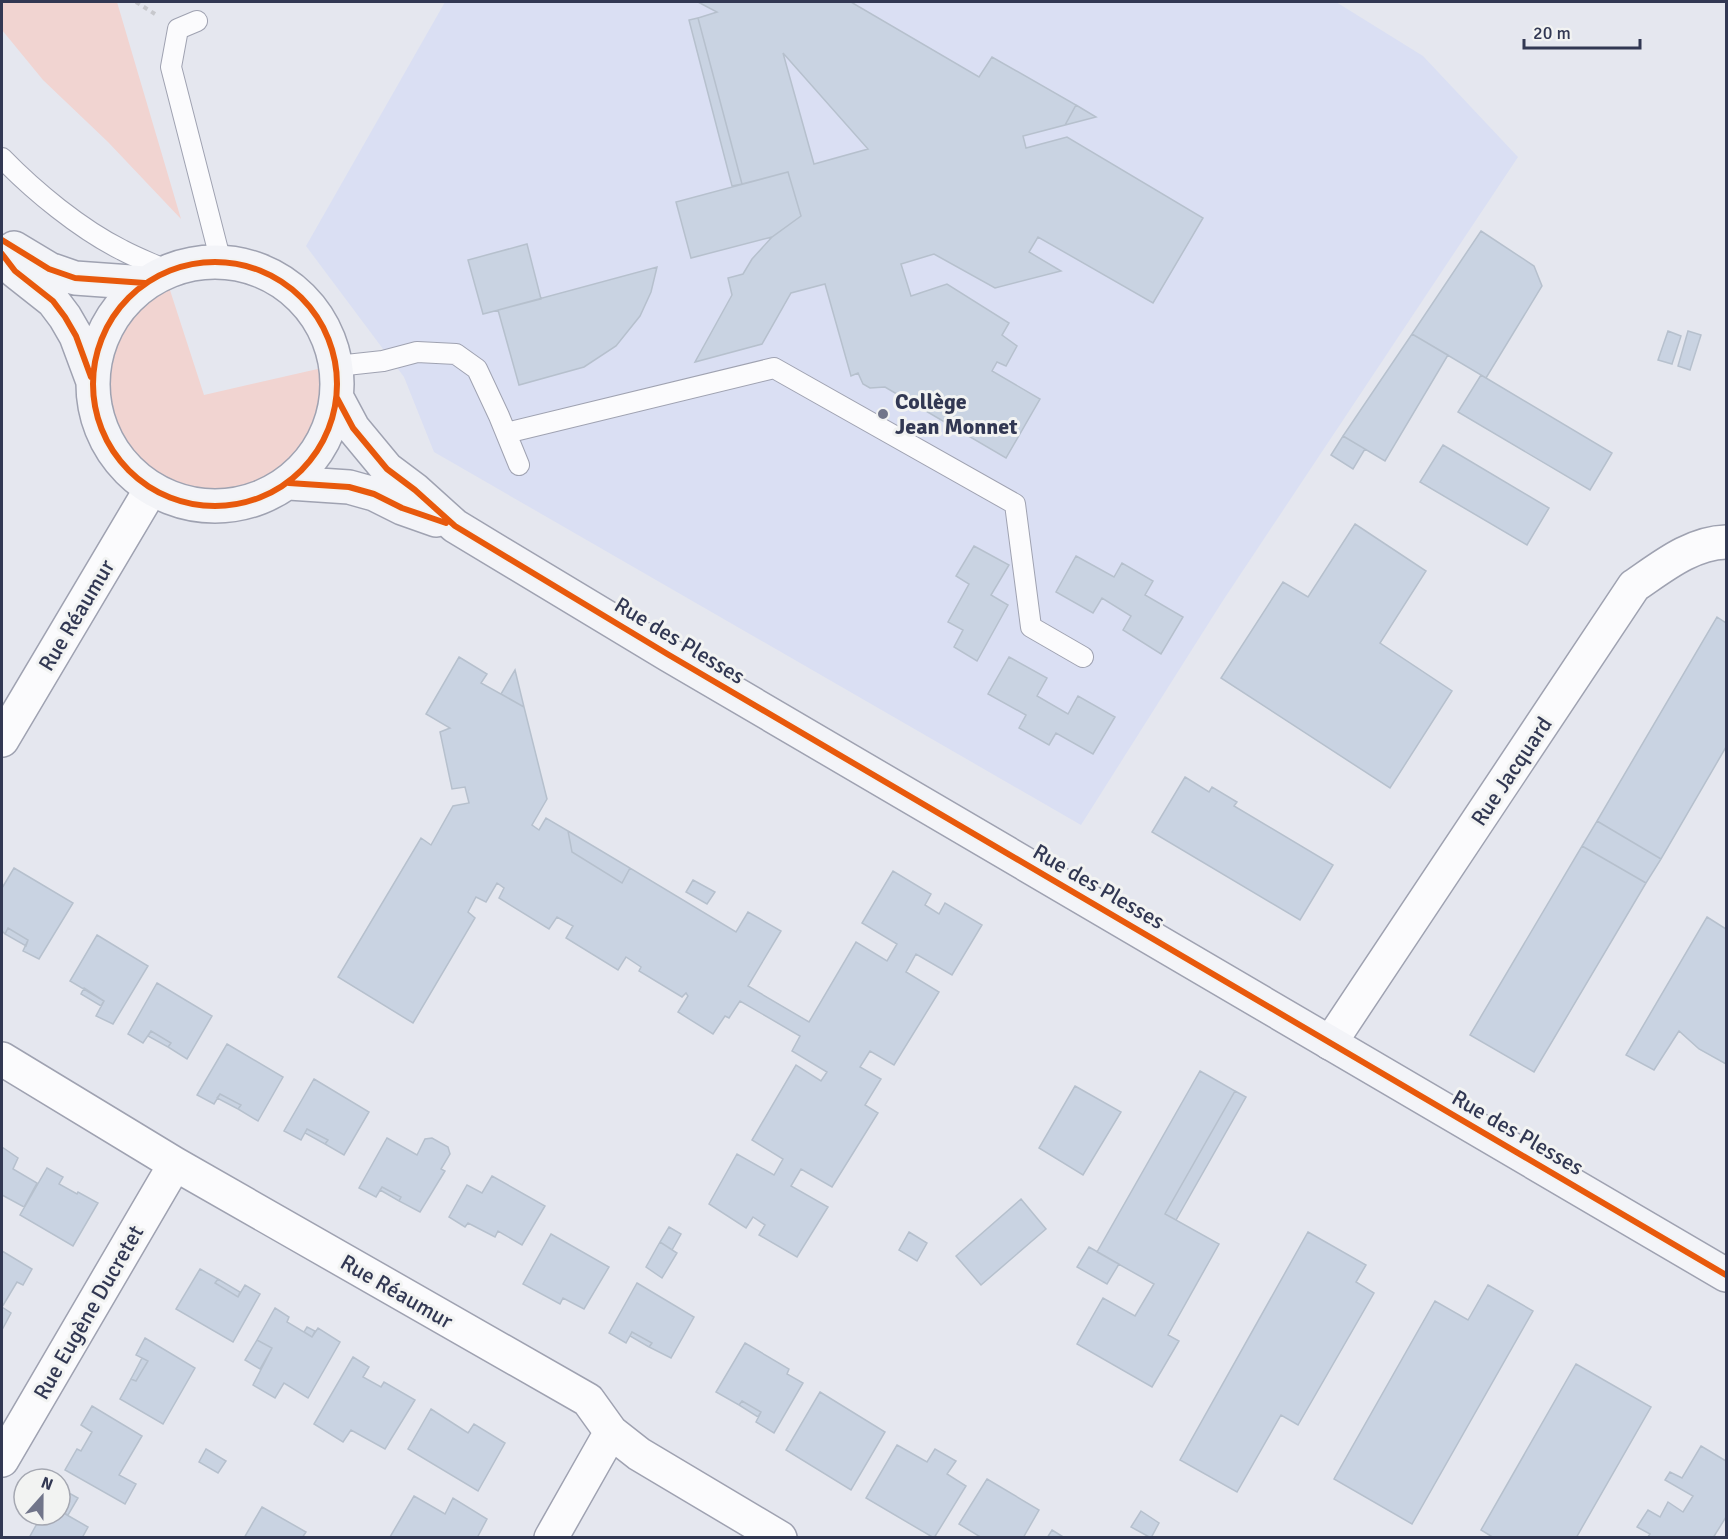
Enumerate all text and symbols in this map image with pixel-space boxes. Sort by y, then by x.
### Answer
scale bar [1524,12,1640,50]
text: 20 m [1533,22,1571,44]
place label: Collège Jean Monnet [895,388,1018,440]
marker: Collège Jean Monnet [876,407,890,421]
street label: Rue Réaumur [33,555,120,676]
street label: Rue des Plesses [610,591,750,690]
street label: Rue Jacquard [1465,712,1558,831]
street label: Rue des Plesses [1028,838,1169,935]
street label: Rue des Plesses [1447,1084,1588,1181]
street label: Rue Eugène Ducretet [28,1220,149,1404]
street label: Rue Réaumur [336,1248,458,1334]
north arrow [12,1467,72,1527]
text: N [38,1473,56,1495]

